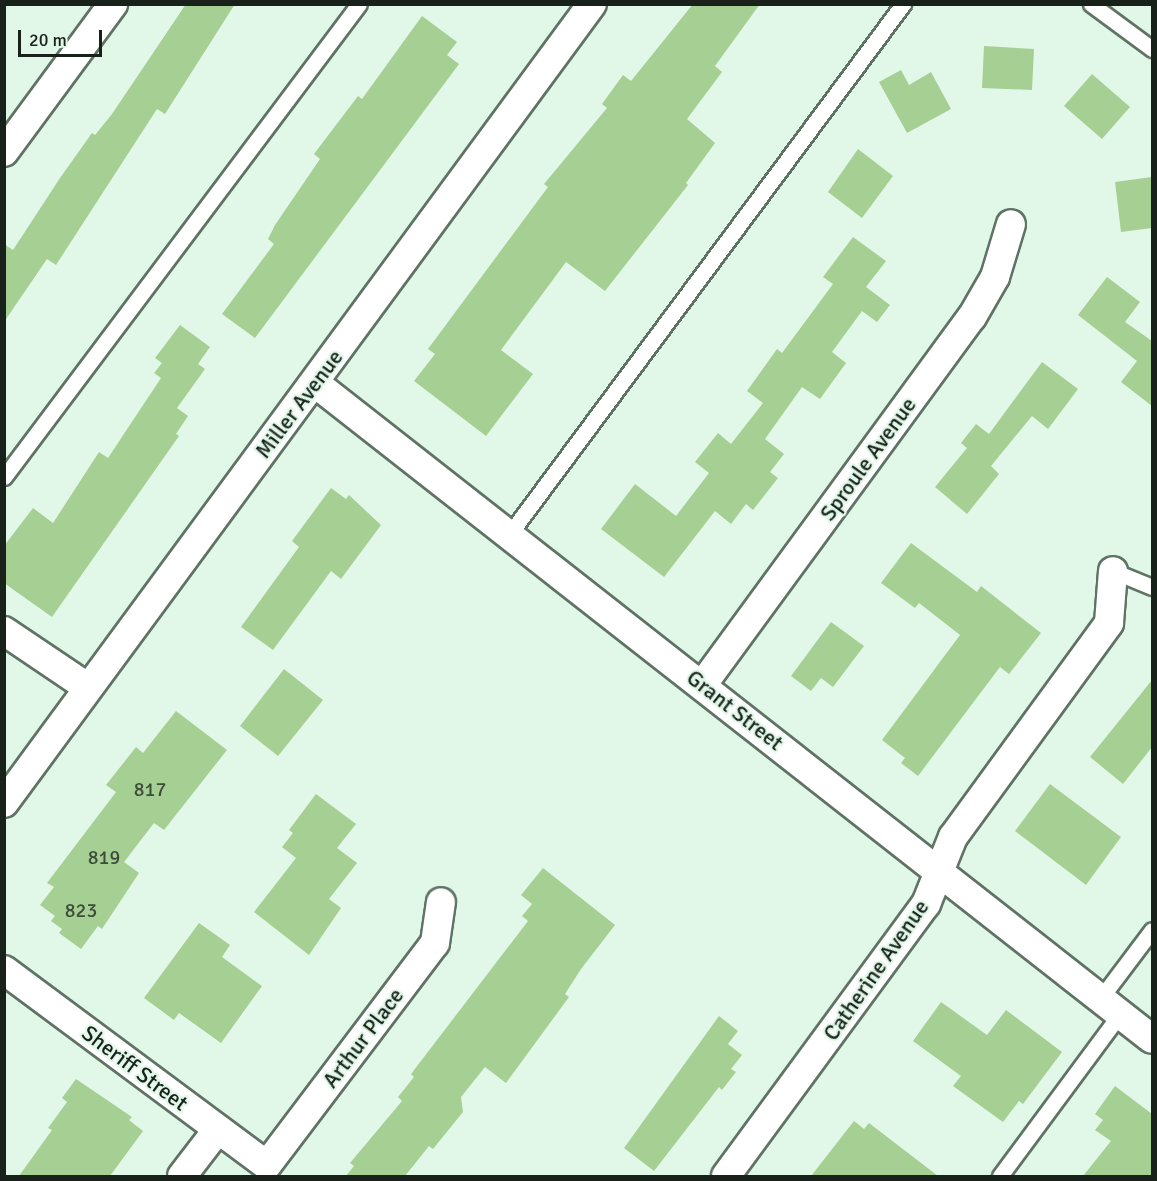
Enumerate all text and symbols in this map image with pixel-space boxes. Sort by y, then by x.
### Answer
scale bar [21,18,105,56]
text: 20 m [29,29,67,51]
street label: Miller Avenue [250,345,348,463]
street label: Sproule Avenue [814,392,922,526]
street label: Grant Street [682,664,788,756]
house number: 817 [134,777,166,801]
house number: 819 [88,845,120,869]
street label: Catherine Avenue [818,895,934,1045]
house number: 823 [65,898,97,922]
street label: Arthur Place [317,983,409,1093]
street label: Sheriff Street [77,1020,193,1116]

